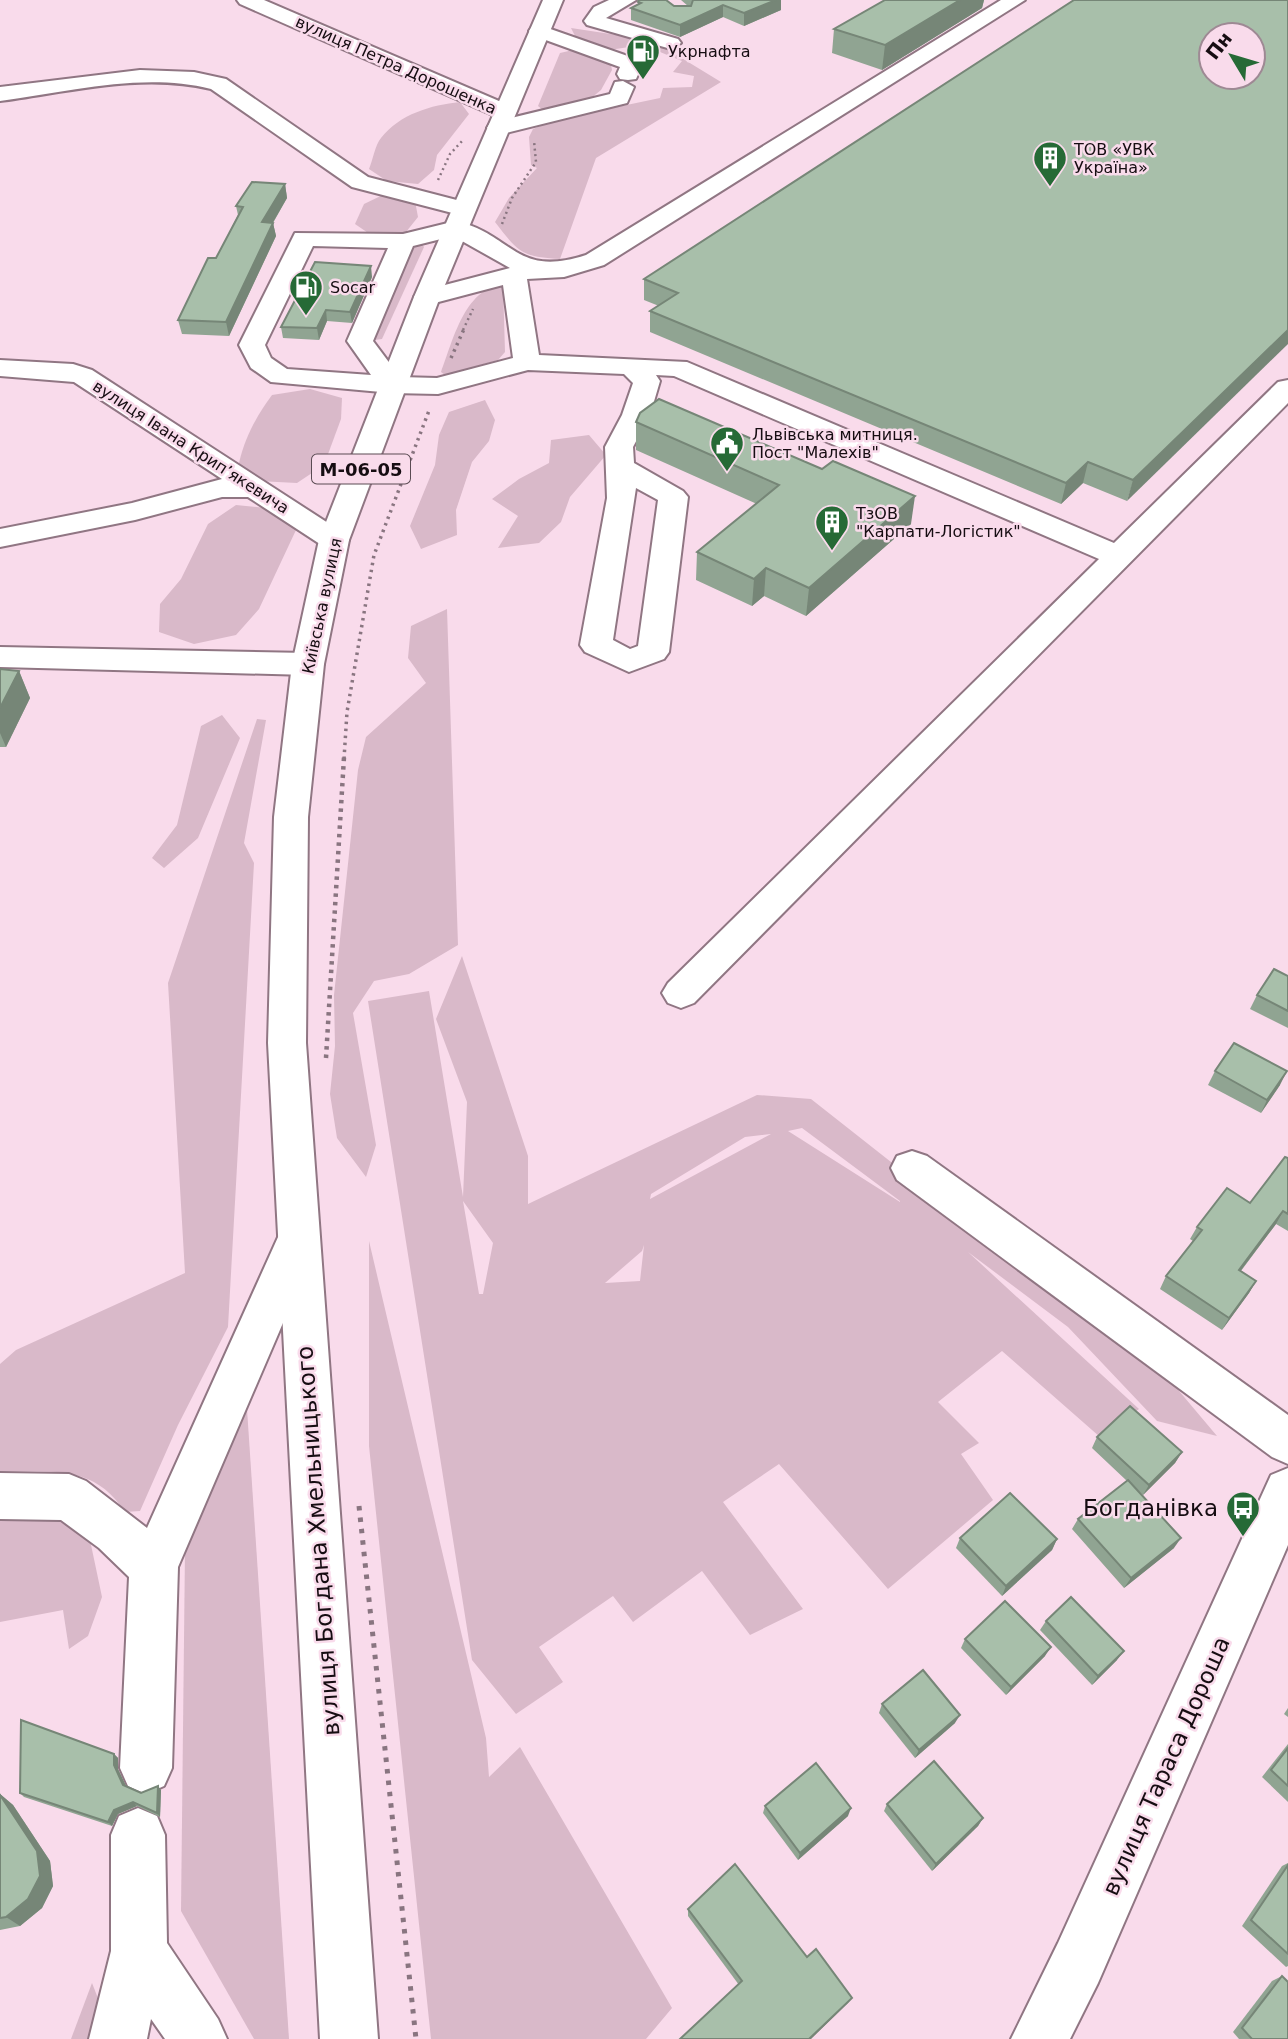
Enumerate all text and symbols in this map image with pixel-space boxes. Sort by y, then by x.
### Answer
street label: вулиця Петра Дорошенка [293,12,499,118]
north arrow [1197,21,1267,91]
text: Пн [1201,27,1236,64]
fuel station icon: Укрнафта [624,32,662,81]
place label: Укрнафта [668,42,751,61]
building icon: ТОВ «УВК Україна» [1031,139,1069,188]
place label: ТОВ «УВК Україна» [1073,140,1155,177]
fuel station icon: Socar [287,268,325,317]
place label: Socar [330,278,376,297]
street label: вулиця Івана Крипʼякевича [89,376,293,518]
public building icon: Львівська митниця. Пост "Малехів" [708,424,746,473]
place label: Львівська митниця. Пост "Малехів" [752,425,918,462]
road number: М-06-05 [312,454,410,484]
building icon: ТзОВ "Карпати-Логістик" [813,503,851,552]
place label: ТзОВ "Карпати-Логістик" [855,504,1021,541]
street label: Київська вулиця [298,536,346,676]
street label: вулиця Богдана Хмельницького [291,1345,345,1737]
bus stop icon: Богданівка [1224,1489,1262,1538]
place label: Богданівка [1083,1495,1218,1521]
street label: вулиця Тараса Дороша [1097,1633,1235,1899]

